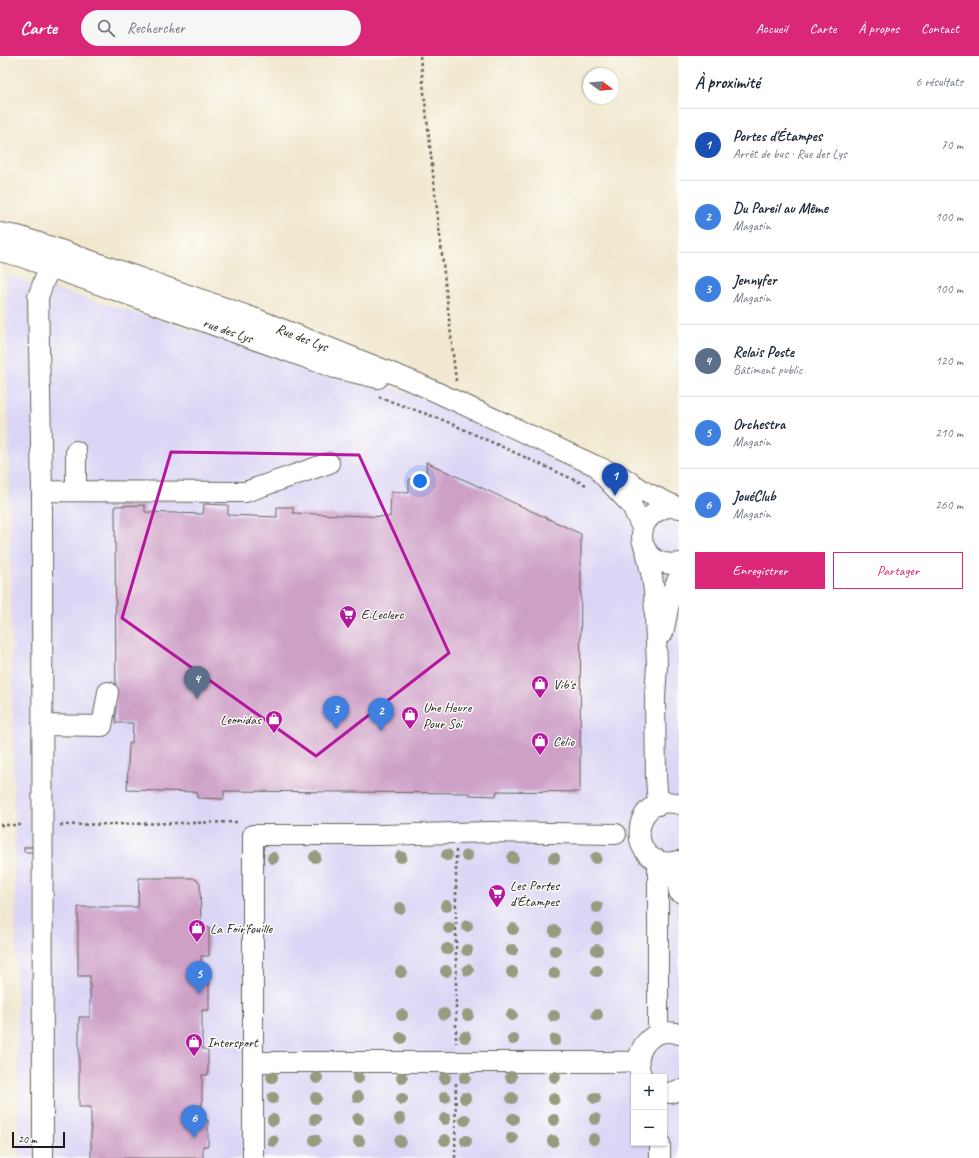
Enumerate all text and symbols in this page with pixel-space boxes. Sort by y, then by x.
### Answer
search box [81,10,361,46]
text: Carte [20,16,57,40]
icon: search [95,17,117,39]
text: Rechercher [127,19,185,38]
text: Accueil [756,20,787,37]
text: Carte [809,20,836,37]
text: À propos [858,20,899,37]
text: Contact [921,20,959,37]
north arrow [583,68,619,104]
text: À proximité [695,72,760,93]
text: 6 résultats [915,74,963,90]
text: Portes d'Étampes [733,127,822,146]
text: 1 [705,137,711,153]
text: 70 m [941,137,963,153]
text: Arrêt de bus · Rue des Lys [733,146,847,162]
text: Du Pareil au Même [733,199,828,218]
text: 2 [705,209,711,225]
text: 100 m [935,209,963,225]
text: Magasin [733,218,771,234]
text: Jennyfer [733,271,776,290]
text: 3 [705,281,711,297]
text: 100 m [935,281,963,297]
text: Magasin [733,290,771,306]
street label: rue des Lys [201,314,256,347]
street label: Rue des Lys [274,320,331,356]
text: Relais Poste [733,343,794,362]
text: 4 [705,353,711,369]
text: 120 m [935,353,963,369]
text: Bâtiment public [733,362,802,378]
text: Orchestra [733,415,785,434]
text: 5 [705,425,711,441]
text: 210 m [935,425,963,441]
text: Magasin [733,434,771,450]
pin: 1 [602,463,628,496]
your location [410,471,430,491]
text: JouéClub [733,487,776,506]
text: 6 [705,497,711,513]
text: 260 m [935,497,963,513]
text: Magasin [733,506,771,522]
button: Enregistrer [695,552,825,589]
button: Partager [833,552,963,589]
supermarket icon: E.Leclerc [338,604,358,629]
place label: E.Leclerc [361,606,405,623]
pin: 4 [184,666,210,699]
shop icon: Vib's [530,674,550,699]
place label: Vib's [553,676,576,693]
pin: 3 [323,696,349,729]
pin: 2 [368,698,394,731]
place label: Une Heure Pour Soi [423,699,473,732]
shop icon: Une Heure Pour Soi [400,705,420,730]
shop icon: Leonidas [264,709,284,734]
place label: Leonidas [220,711,262,728]
shop icon: Celio [530,731,550,756]
place label: Celio [553,733,575,750]
place label: Les Portes d'Étampes [510,877,560,910]
supermarket icon: Les Portes d'Étampes [487,883,507,908]
shop icon: La Foir'fouille [187,918,207,943]
place label: La Foir'fouille [210,920,273,937]
pin: 5 [186,961,212,994]
shop icon: Intersport [184,1032,204,1057]
place label: Intersport [207,1034,259,1051]
map controls [631,1074,667,1146]
button: + [631,1074,667,1110]
pin: 6 [181,1105,207,1138]
button: − [631,1110,667,1146]
scale bar [12,1130,65,1149]
text: 20 m [18,1132,37,1146]

